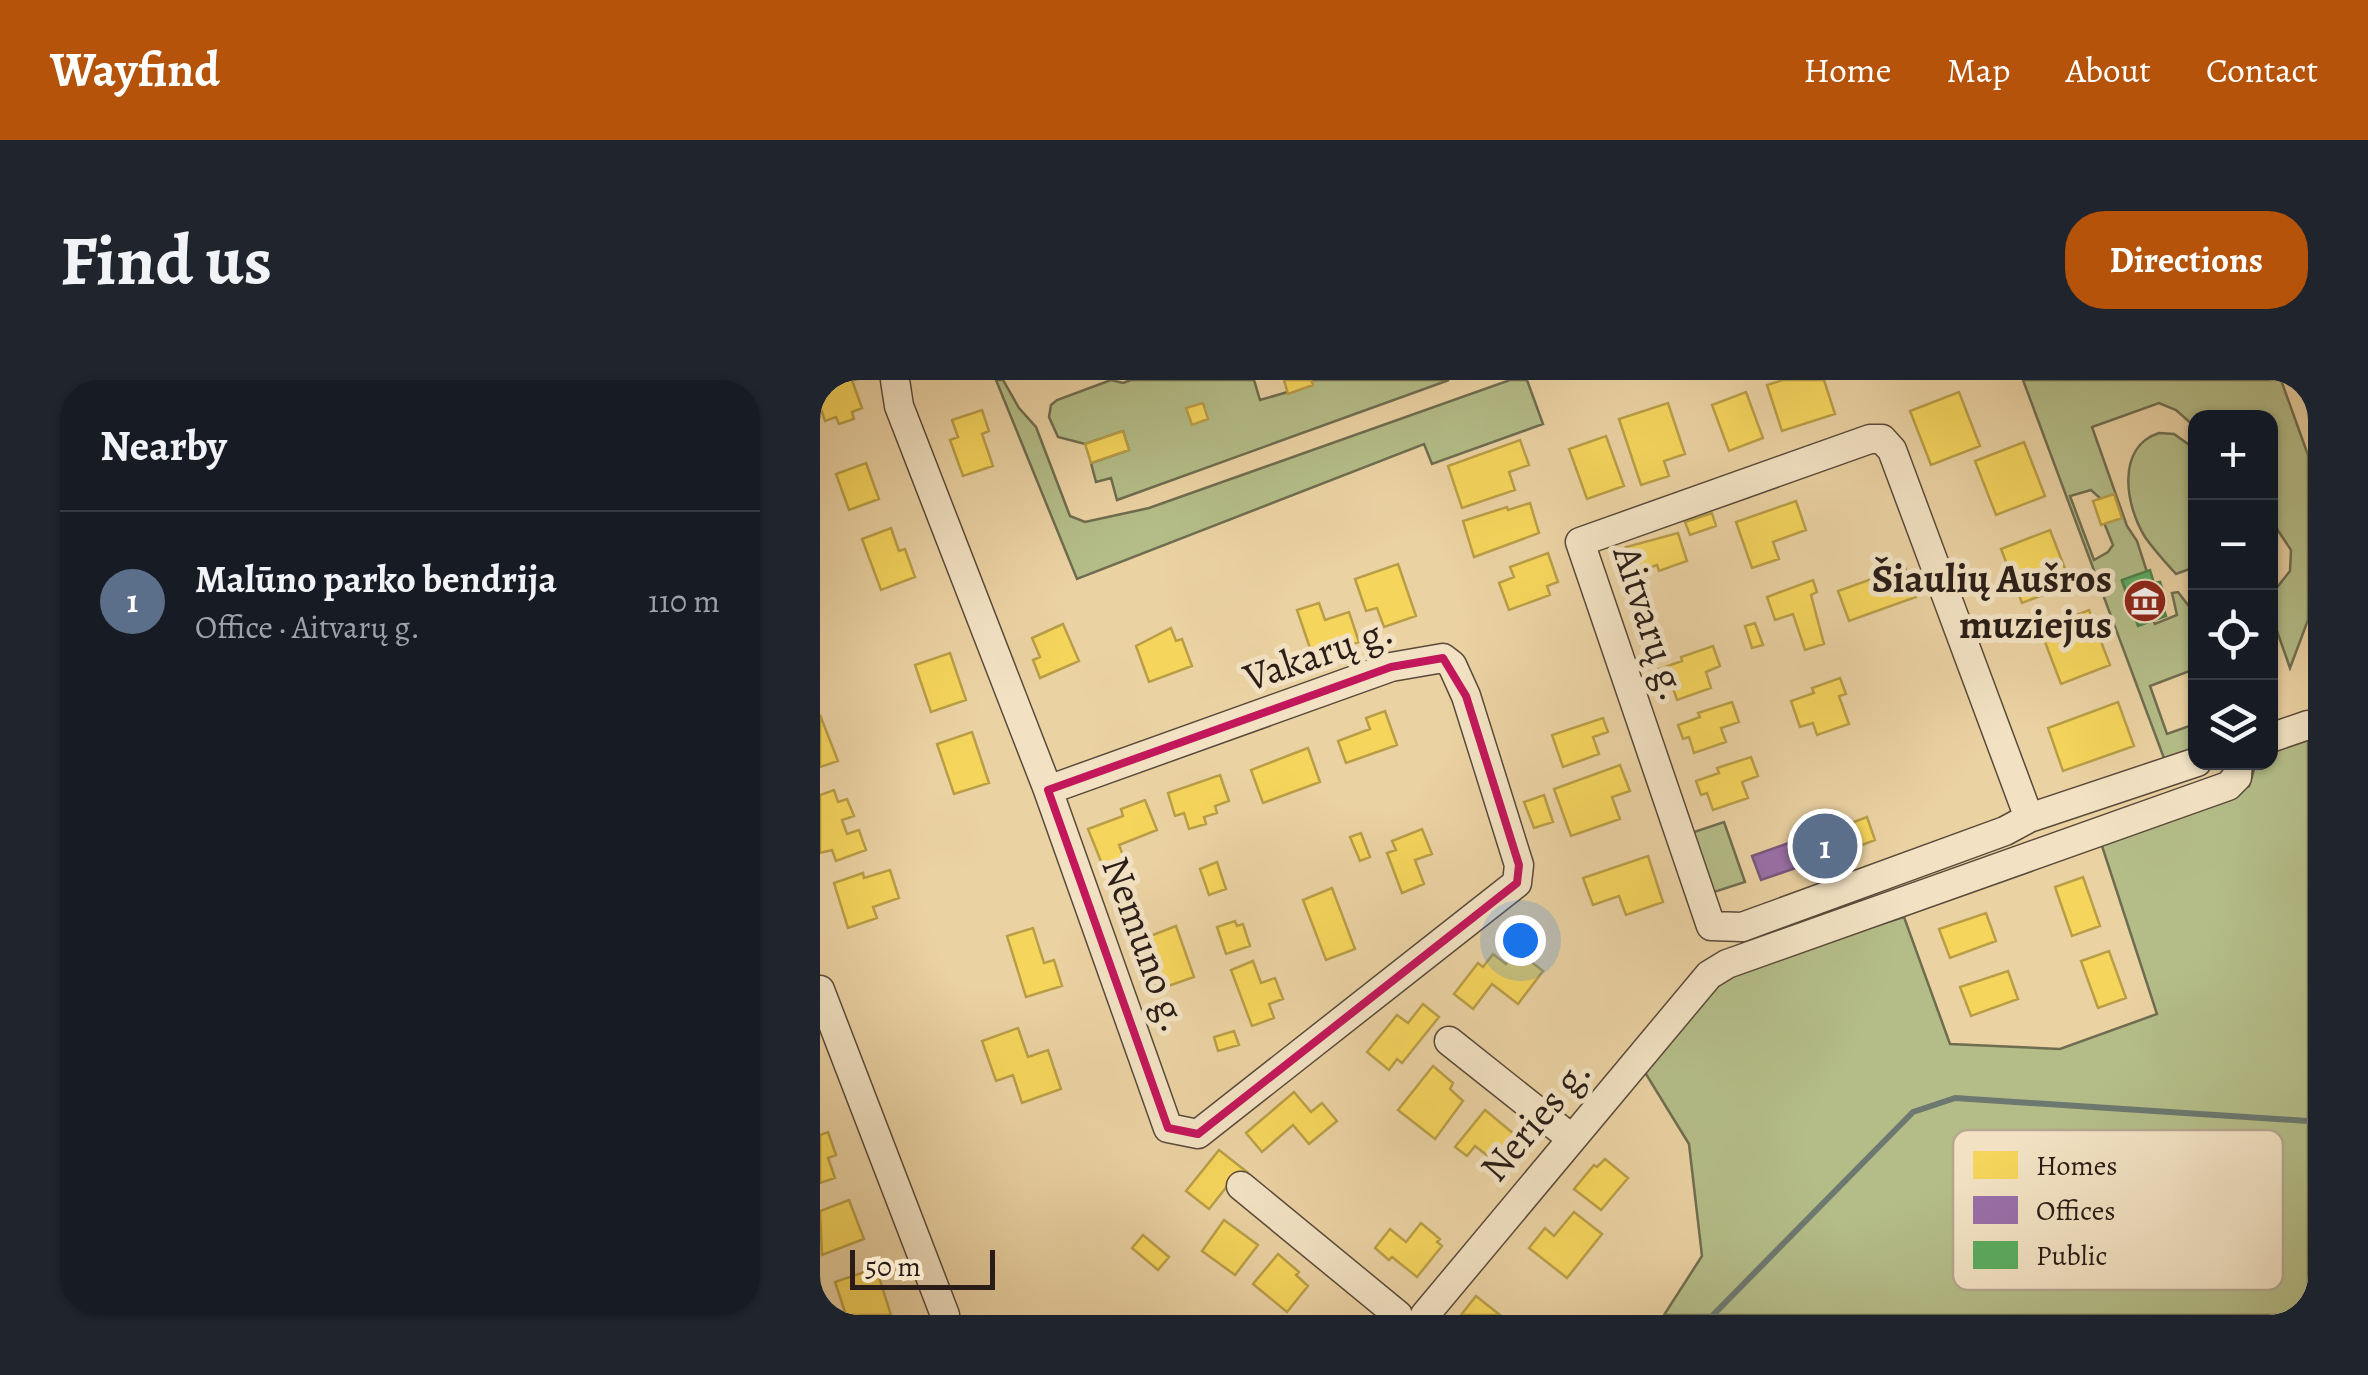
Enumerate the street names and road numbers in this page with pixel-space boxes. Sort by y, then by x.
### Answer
street label: Aitvarų g. [1599,538,1701,708]
street label: Vakarų g. [1235,602,1400,705]
street label: Nemuno g. [1088,849,1203,1039]
street label: Neries g. [1467,1045,1604,1193]

